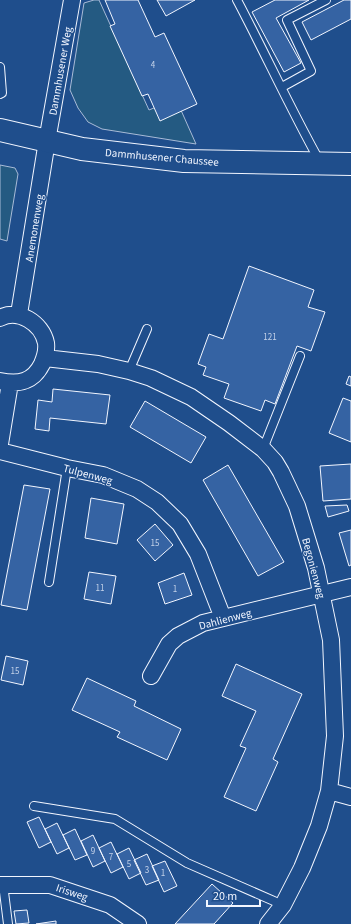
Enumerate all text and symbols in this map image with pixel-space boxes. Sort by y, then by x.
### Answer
street label: Dammhusener Weg [45,25,76,117]
house number: 4 [151,59,156,72]
street label: Dammhusener Chaussee [105,145,220,170]
street label: Anemonenweg [22,192,47,263]
house number: 121 [263,331,277,344]
street label: Tulpenweg [62,461,115,488]
street label: Begonienweg [298,536,329,601]
house number: 15 [151,537,160,550]
house number: 11 [96,582,104,595]
house number: 1 [173,583,177,596]
street label: Dahlienweg [197,605,254,634]
house number: 15 [11,665,20,678]
house number: 9 [91,845,96,858]
house number: 7 [109,851,114,864]
house number: 5 [127,858,132,871]
house number: 3 [145,864,150,877]
house number: 1 [161,867,165,880]
street label: Irisweg [54,880,90,905]
scale bar [207,882,260,908]
text: 20 m [213,888,237,905]

